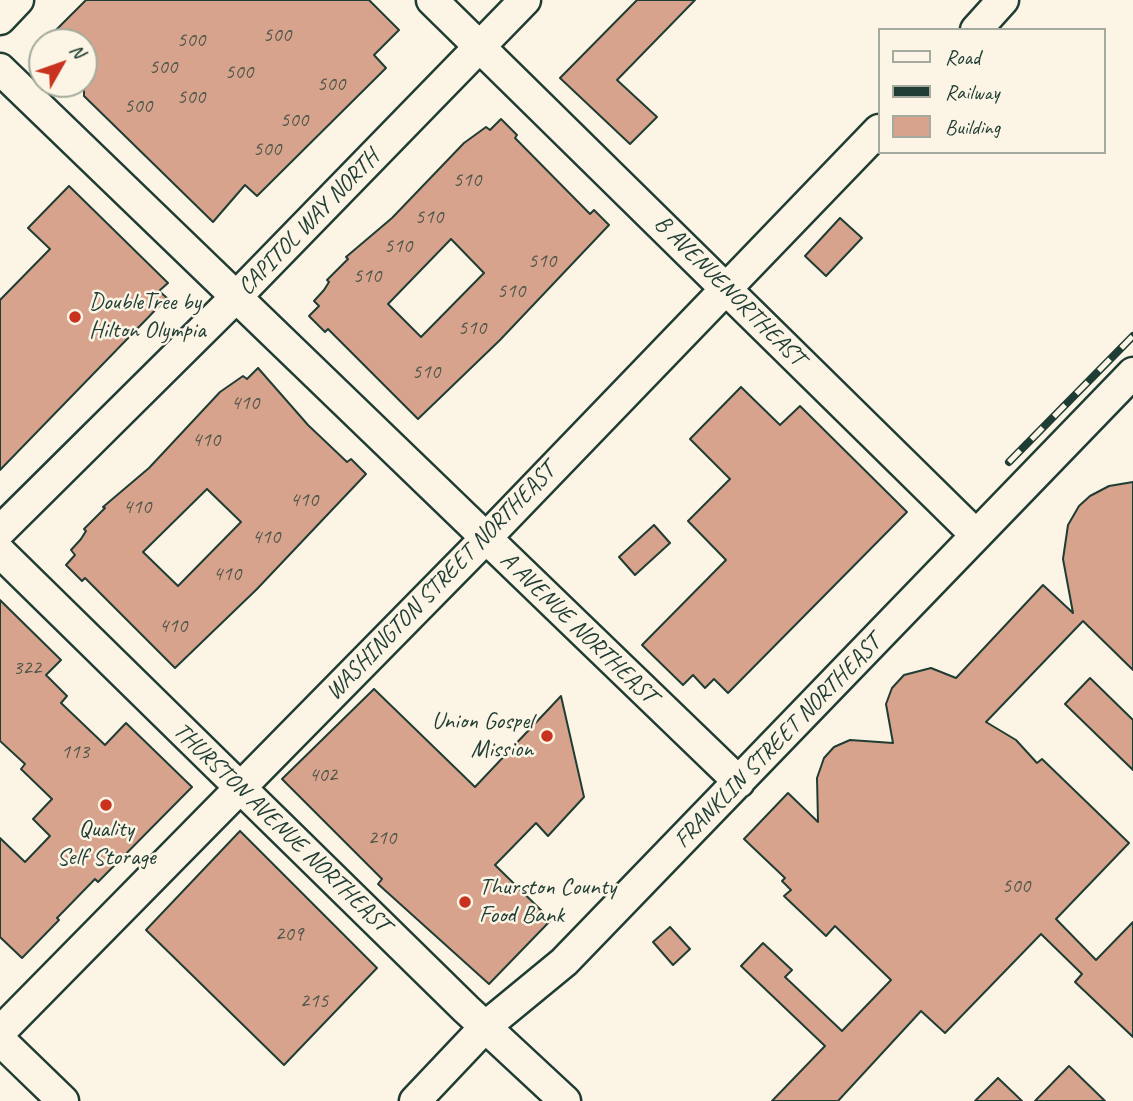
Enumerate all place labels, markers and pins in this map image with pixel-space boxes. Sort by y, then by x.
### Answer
place label: DoubleTree by Hilton Olympia [89,289,206,345]
marker: DoubleTree by Hilton Olympia [67,309,83,325]
place label: Union Gospel Mission [432,708,533,764]
marker: Union Gospel Mission [539,728,555,744]
marker: Quality Self Storage [98,797,114,813]
place label: Quality Self Storage [56,816,156,872]
place label: Thurston County Food Bank [479,874,616,930]
marker: Thurston County Food Bank [457,894,473,910]

